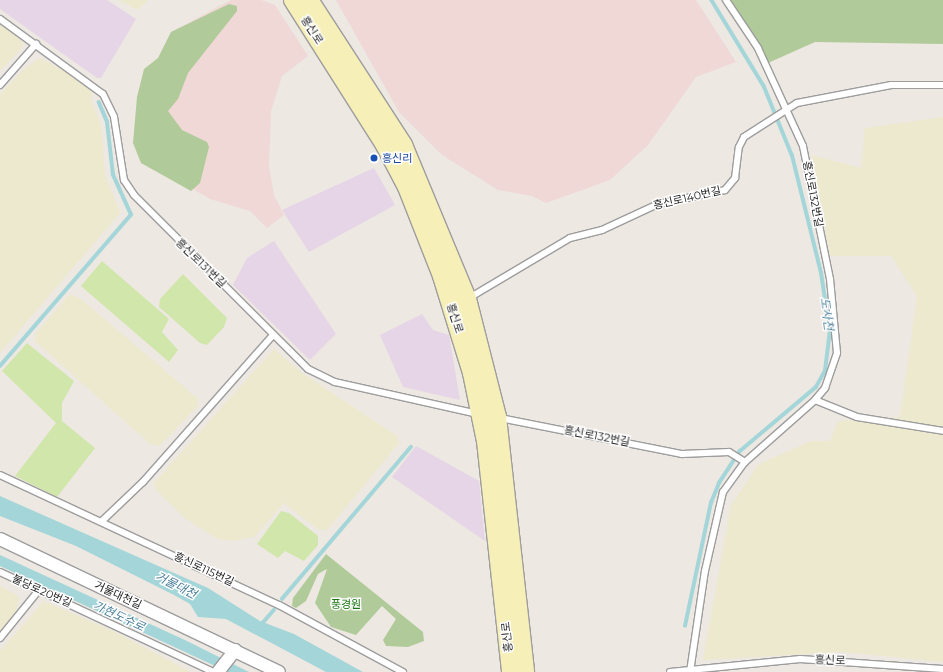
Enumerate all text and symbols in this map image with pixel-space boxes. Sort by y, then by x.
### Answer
street label: 흥신로 [298,14,326,46]
place label: 흥신리 [382,151,412,165]
marker: 흥신리 [369,153,379,163]
street label: 흥신로132번길 [800,160,826,228]
street label: 흥신로140번길 [652,184,722,212]
street label: 흥신로131번길 [173,236,229,290]
water label: 도사천 [818,297,836,331]
street label: 흥신로 [444,302,466,334]
street label: 흥신로132번길 [563,423,631,449]
street label: 흥신로115번길 [172,549,236,589]
water label: 거물대천 [153,569,199,601]
street label: 불당로20번길 [10,572,74,610]
street label: 거물대천길 [92,578,144,612]
park label: 풍경원 [331,597,361,611]
water label: 가현도수로 [91,598,147,634]
street label: 흥신로 [499,621,515,653]
street label: 흥신로 [815,653,845,667]

